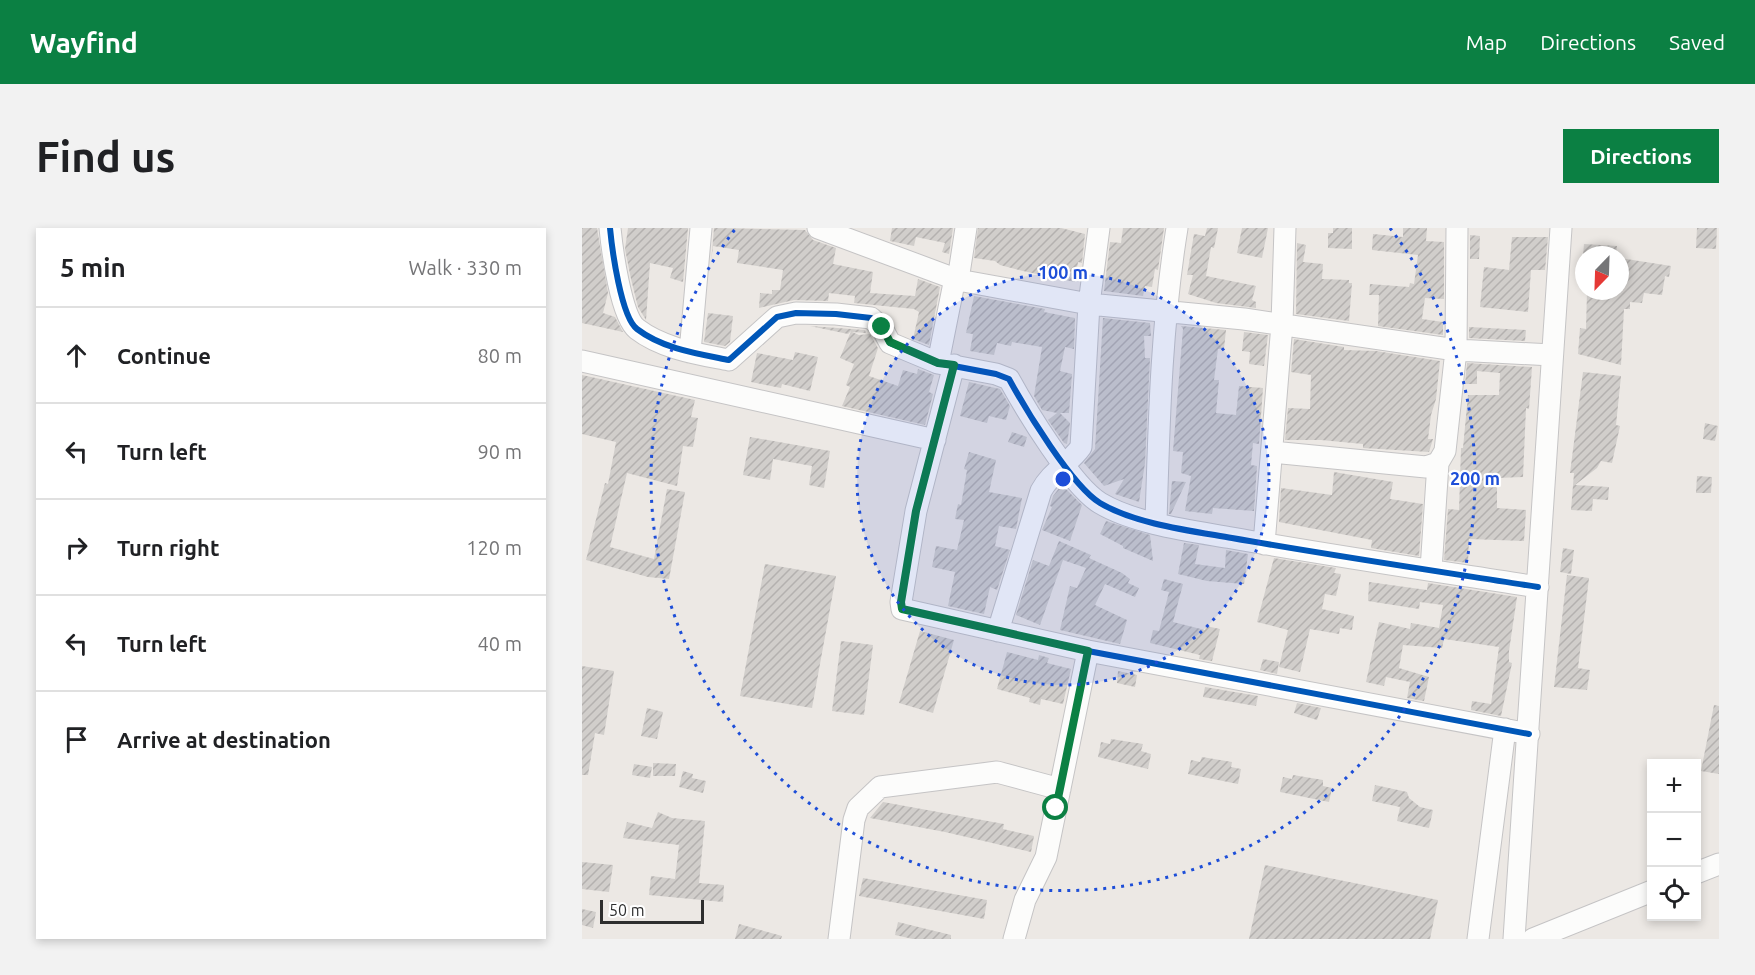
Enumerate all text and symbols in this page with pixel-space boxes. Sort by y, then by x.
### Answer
text: Wayfind [30,27,138,58]
text: Map [1466,30,1507,54]
text: Directions [1540,30,1636,54]
text: Saved [1669,30,1725,54]
button: Directions [1563,129,1719,183]
text: Find us [36,133,175,180]
north arrow [1575,246,1629,300]
text: 5 min [60,253,126,282]
text: Walk · 330 m [409,256,522,279]
text: 100 m [1038,262,1088,282]
route end [868,313,894,339]
icon: ahead [60,339,93,372]
text: Continue [117,343,211,368]
text: 80 m [478,344,522,367]
icon: left [60,435,93,468]
text: Turn left [117,439,207,464]
text: 90 m [478,440,522,463]
text: 200 m [1450,468,1500,488]
centre of rings [1053,469,1073,489]
icon: right [60,531,93,564]
text: Turn right [117,535,219,560]
text: 120 m [466,536,522,559]
icon: left [60,627,93,660]
text: Turn left [117,631,207,656]
text: 40 m [478,632,522,655]
icon: arrive [60,723,93,756]
text: Arrive at destination [117,727,331,752]
map controls [1647,759,1701,921]
button: + [1647,759,1701,813]
route start [1042,794,1068,820]
button: − [1647,813,1701,867]
button: locate [1647,867,1701,921]
scale bar [600,897,704,924]
text: 50 m [609,901,645,919]

